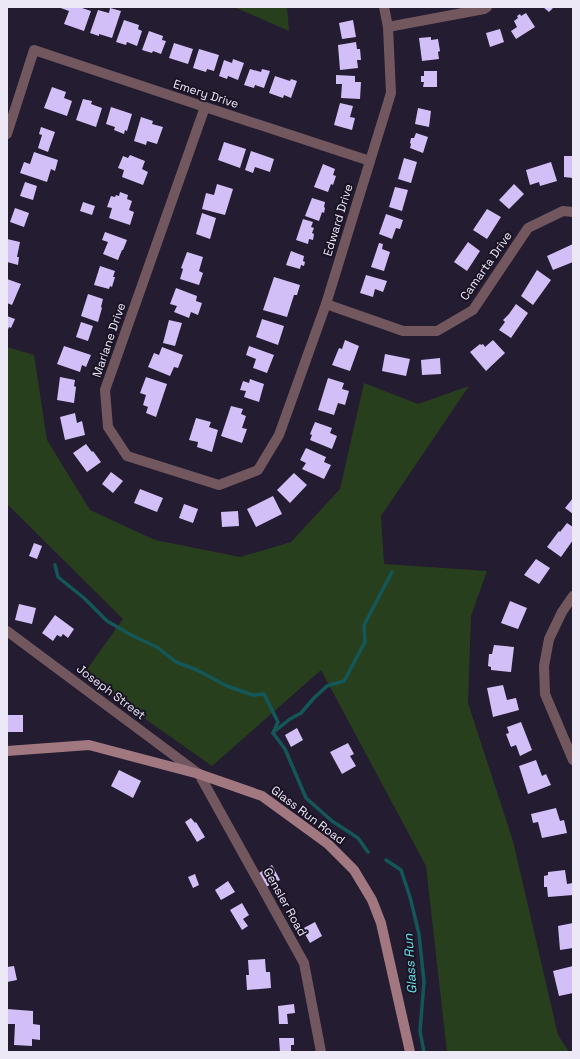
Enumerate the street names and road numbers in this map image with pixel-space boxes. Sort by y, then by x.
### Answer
street label: Emery Drive [171,76,241,112]
street label: Edward Drive [319,182,357,258]
street label: Camarta Drive [456,228,516,304]
street label: Marlane Drive [89,301,129,379]
street label: Joseph Street [73,661,149,723]
street label: Glass Run Road [268,782,348,848]
street label: Gensler Road [260,865,310,939]

